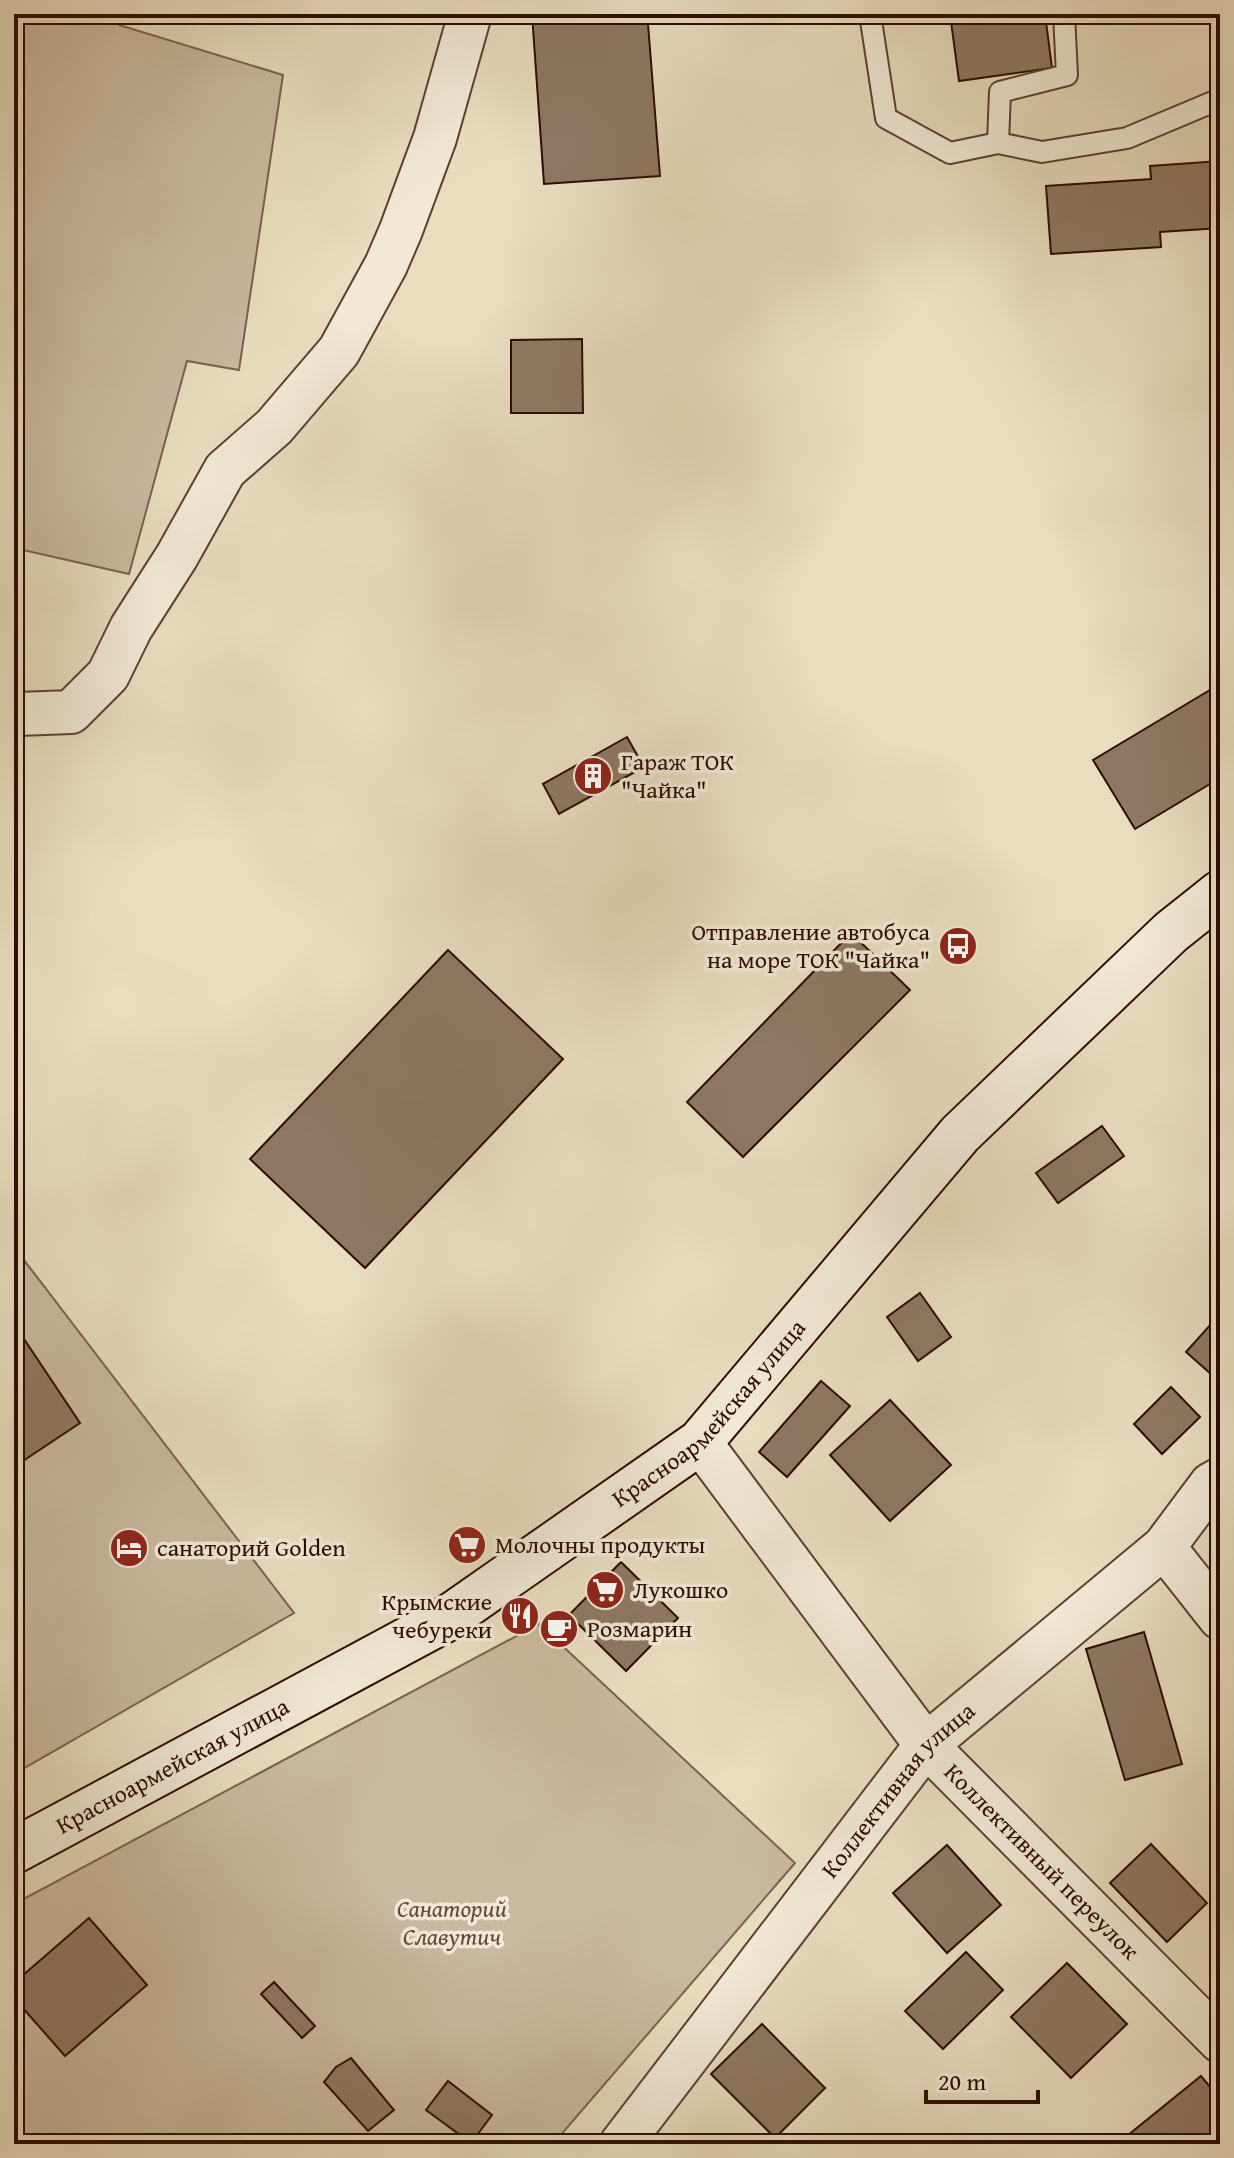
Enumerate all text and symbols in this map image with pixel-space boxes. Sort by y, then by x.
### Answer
place label: Гараж ТОК "Чайка" [621,744,734,807]
building icon: Гараж ТОК "Чайка" [572,755,614,797]
place label: Отправление автобуса на море ТОК "Чайка" [691,914,931,977]
bus stop icon: Отправление автобуса на море ТОК "Чайка" [937,925,979,967]
street label: Красноармейская улица [604,1311,814,1515]
supermarket icon: Молочны продукты [446,1524,488,1566]
hotel icon: санаторий Golden [108,1527,150,1569]
place label: Молочны продукты [495,1527,706,1562]
place label: санаторий Golden [157,1530,346,1565]
supermarket icon: Лукошко [584,1569,626,1611]
place label: Лукошко [633,1572,728,1607]
place label: Крымские чебуреки [382,1584,492,1647]
restaurant icon: Крымские чебуреки [499,1595,541,1637]
cafe icon: Розмарин [538,1608,580,1650]
place label: Розмарин [587,1611,692,1646]
street label: Красноармейская улица [50,1688,296,1842]
street label: Коллективная улица [812,1693,983,1885]
street label: Коллективный переулок [936,1755,1148,1967]
park label: Санаторий Славутич [397,1891,507,1954]
scale bar [926,2054,1038,2104]
text: 20 m [938,2064,986,2099]

